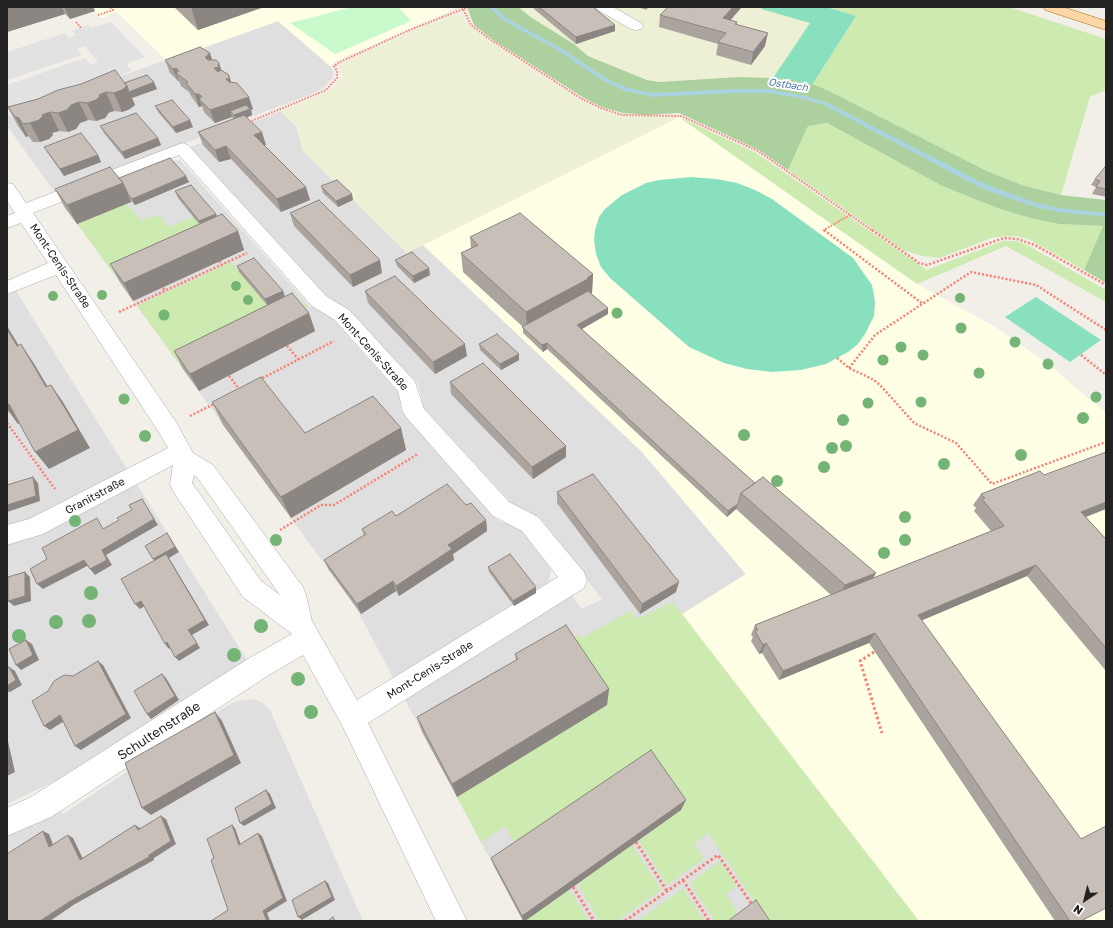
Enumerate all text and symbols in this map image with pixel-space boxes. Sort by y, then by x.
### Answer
water label: Ostbach [767,76,809,94]
street label: Mont-Cenis-Straße [27,221,93,311]
street label: Mont-Cenis-Straße [335,311,411,393]
street label: Granitstraße [63,475,127,517]
street label: Mont-Cenis-Straße [385,638,475,702]
street label: Schultenstraße [115,698,203,764]
north arrow [1065,880,1105,920]
text: N [1071,903,1085,918]

